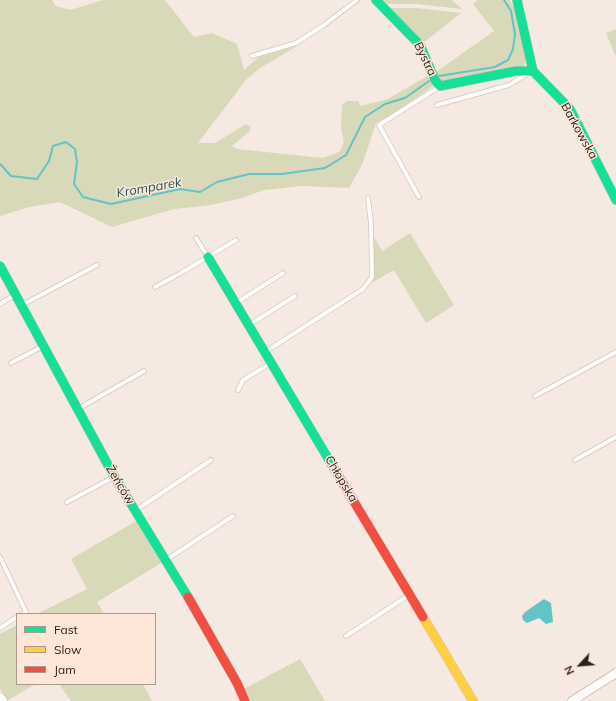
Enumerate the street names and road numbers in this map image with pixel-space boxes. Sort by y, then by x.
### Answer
street label: Bystra [411,40,439,78]
street label: Barkowska [558,100,600,162]
street label: Chłopska [322,453,360,505]
street label: Żeńców [103,463,137,507]

